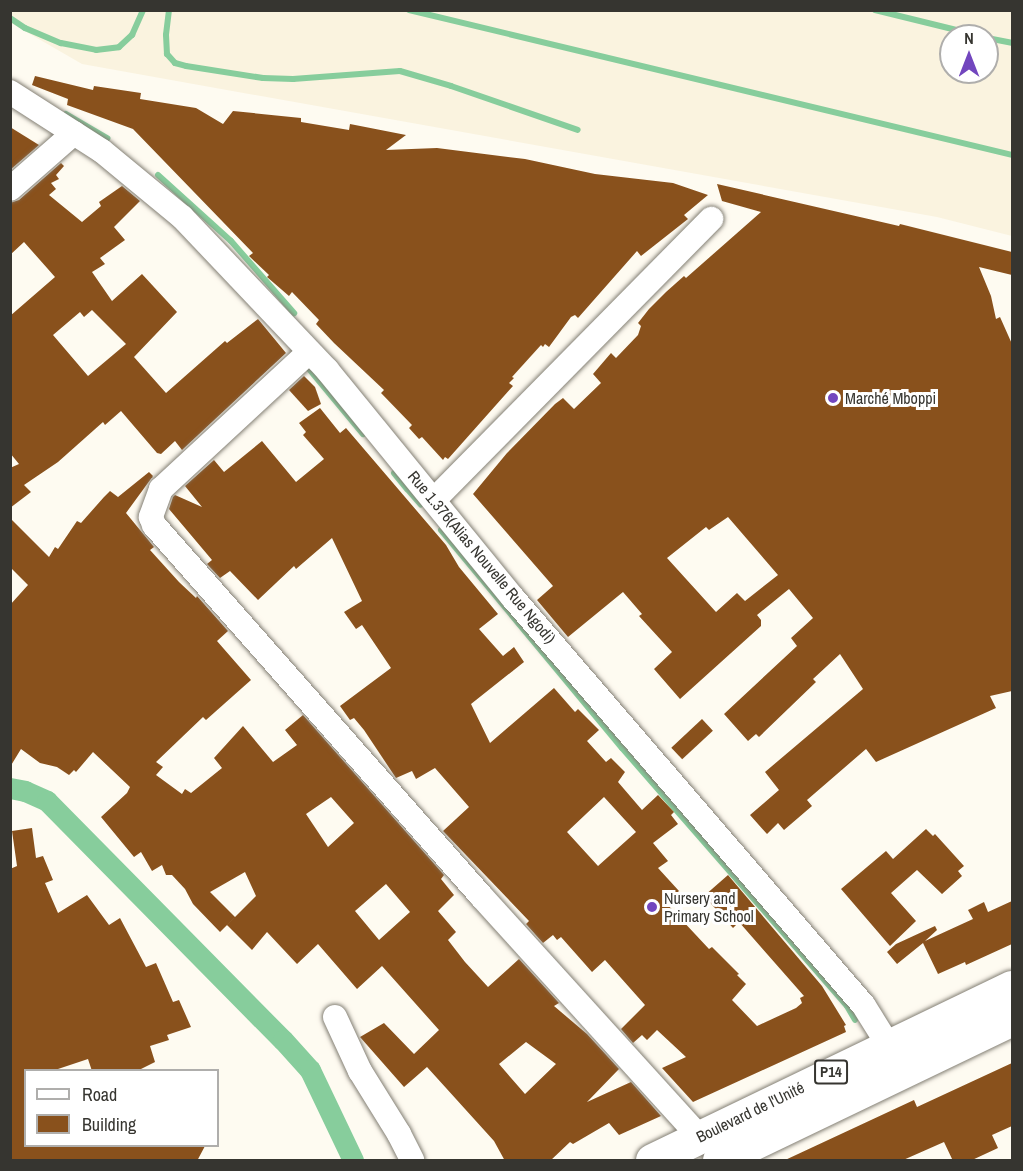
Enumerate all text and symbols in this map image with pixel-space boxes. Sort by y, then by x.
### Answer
north arrow [939,24,999,84]
text: N [964,27,974,49]
place label: Marché Mboppi [845,388,936,408]
marker: Marché Mboppi [826,391,840,405]
street label: Rue 1.376(Alias Nouvelle Rue Ngodi) [404,467,560,647]
place label: Nursery and Primary School [664,888,754,926]
marker: Nursery and Primary School [645,900,659,914]
road number: P14 [813,1060,849,1084]
legend [24,1069,219,1147]
street label: Boulevard de l'Unité [693,1078,807,1146]
text: Road [82,1082,117,1107]
text: Building [82,1112,136,1137]

